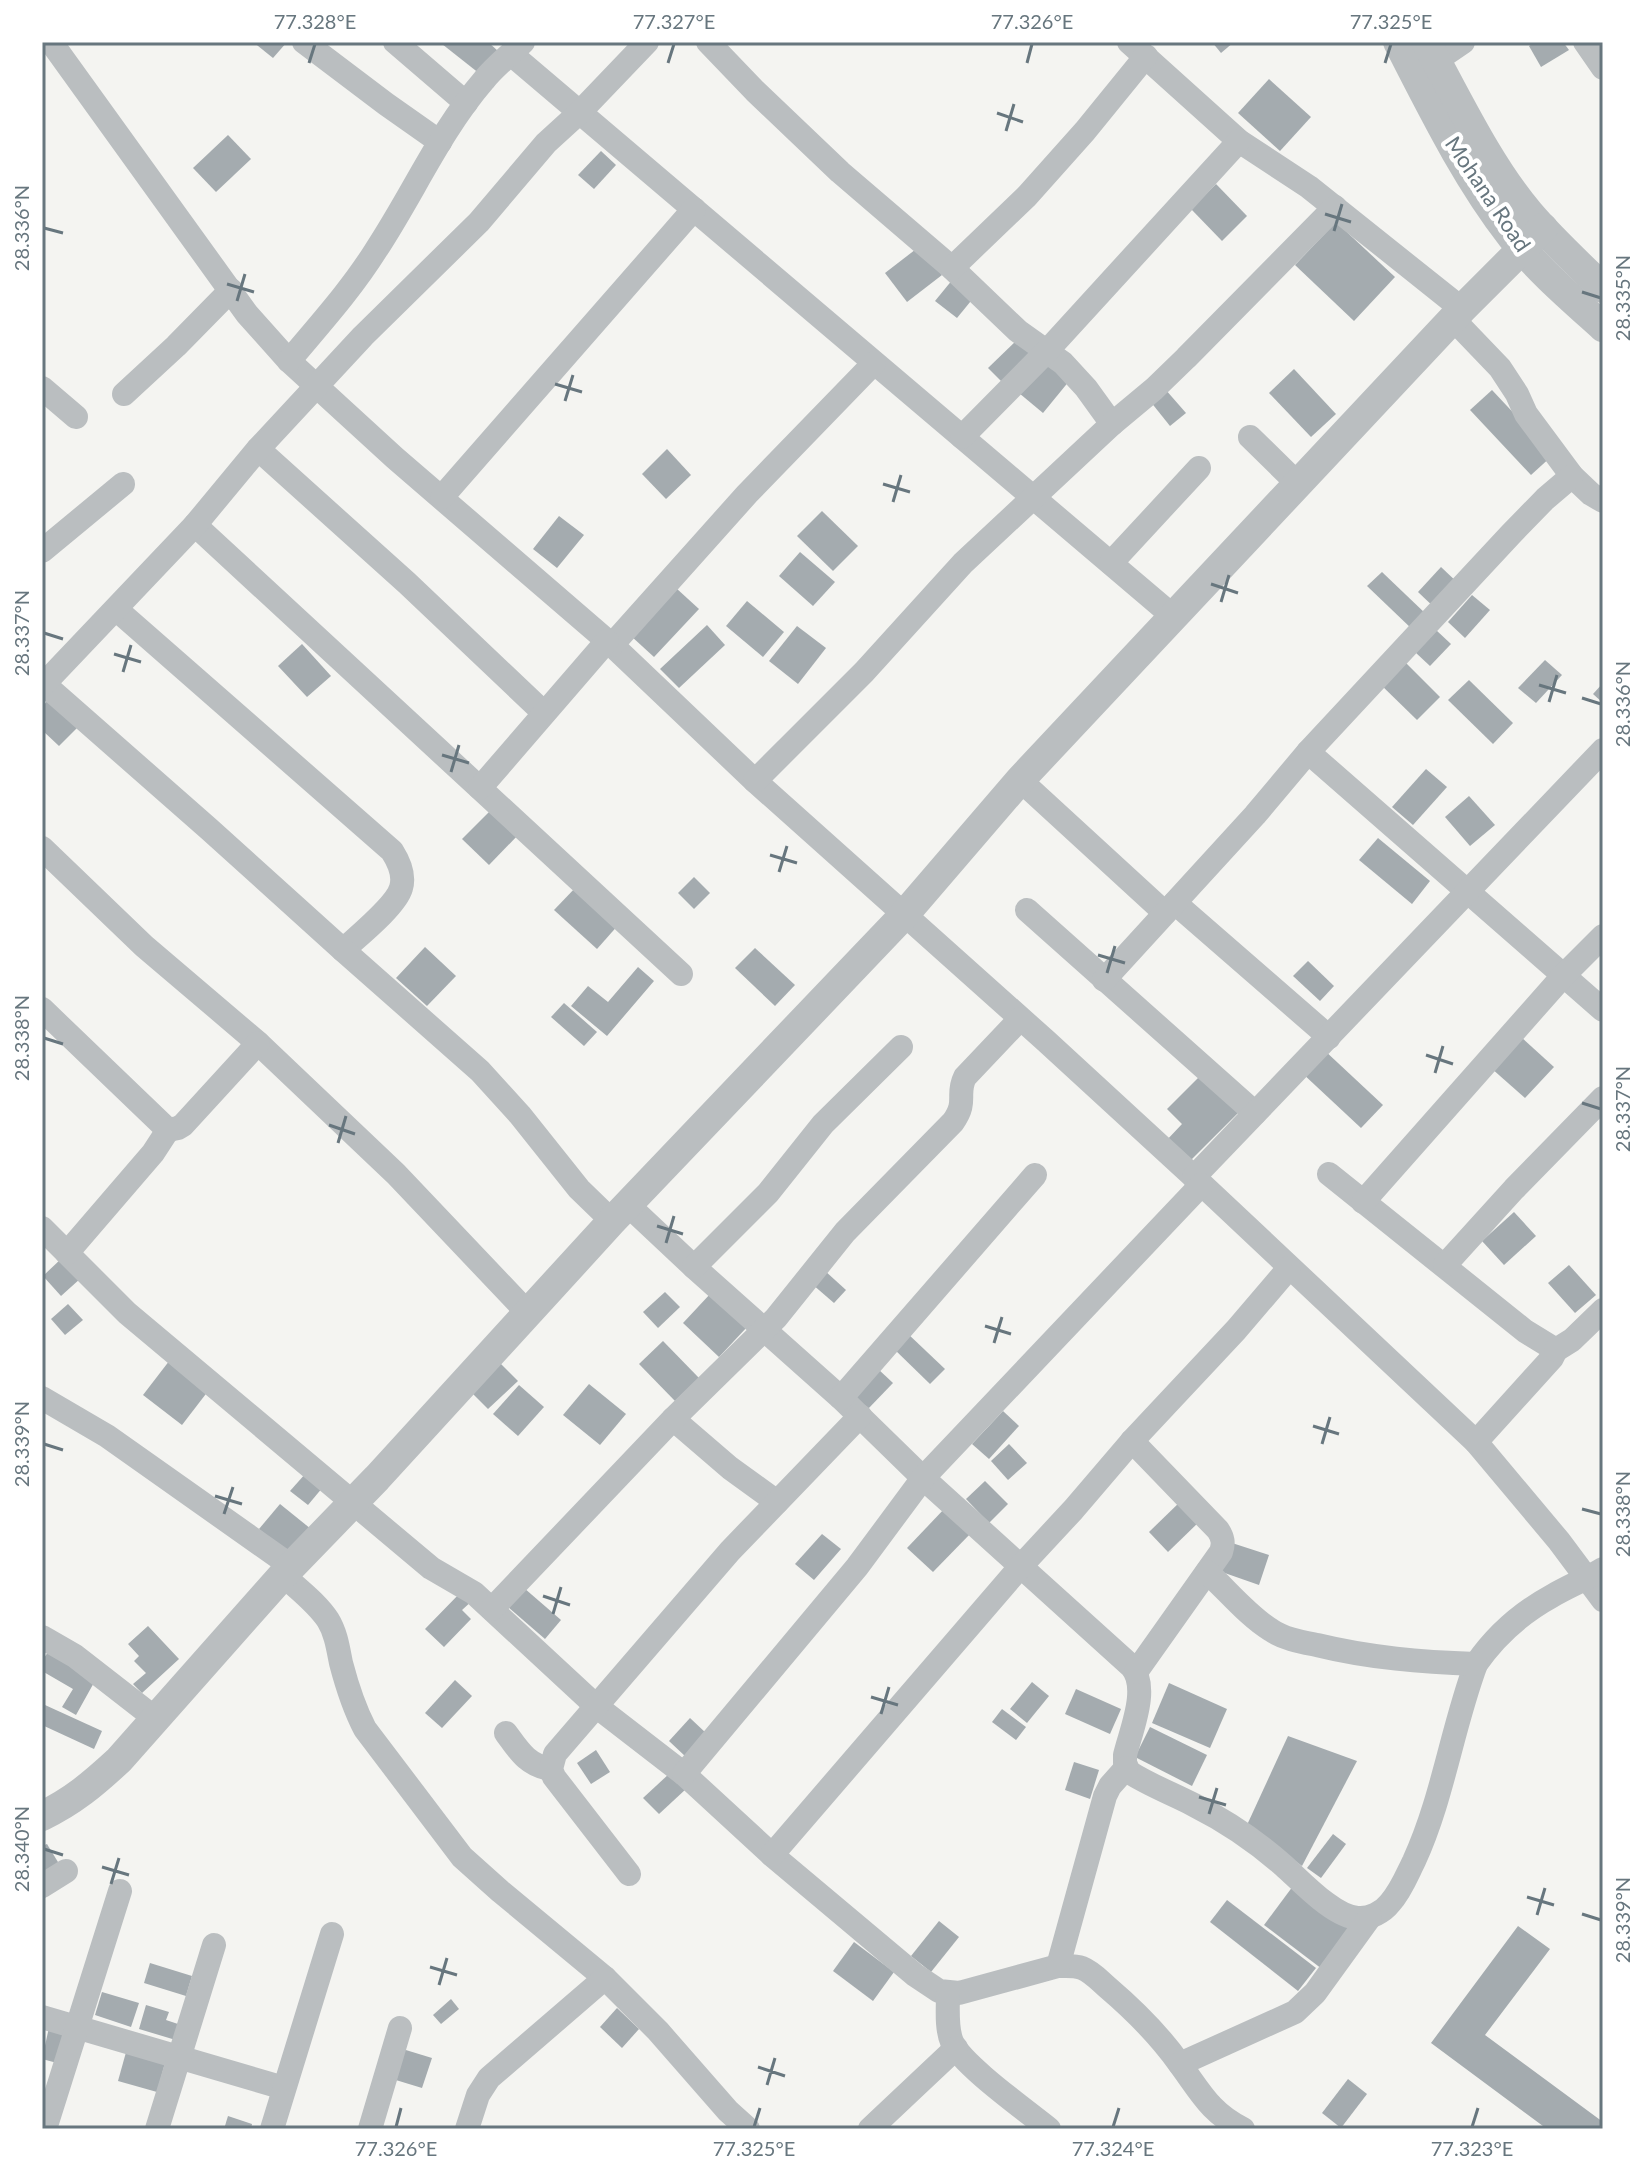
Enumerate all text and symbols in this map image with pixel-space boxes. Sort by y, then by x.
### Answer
text: 77.328°E [274,9,356,33]
text: 77.327°E [633,9,715,33]
text: 77.326°E [991,9,1073,33]
text: 77.325°E [1350,9,1432,33]
street label: Mohana Road [1440,131,1537,257]
text: 28.336°N [9,185,33,271]
text: 28.335°N [1610,255,1634,341]
text: 28.337°N [9,590,33,676]
text: 28.336°N [1610,661,1634,747]
text: 28.338°N [9,995,33,1081]
text: 28.337°N [1610,1066,1634,1152]
text: 28.339°N [9,1401,33,1487]
text: 28.338°N [1610,1471,1634,1557]
text: 28.340°N [9,1806,33,1892]
text: 28.339°N [1610,1877,1634,1963]
text: 77.326°E [355,2136,437,2160]
text: 77.325°E [713,2136,795,2160]
text: 77.324°E [1072,2136,1154,2160]
text: 77.323°E [1431,2136,1513,2160]

